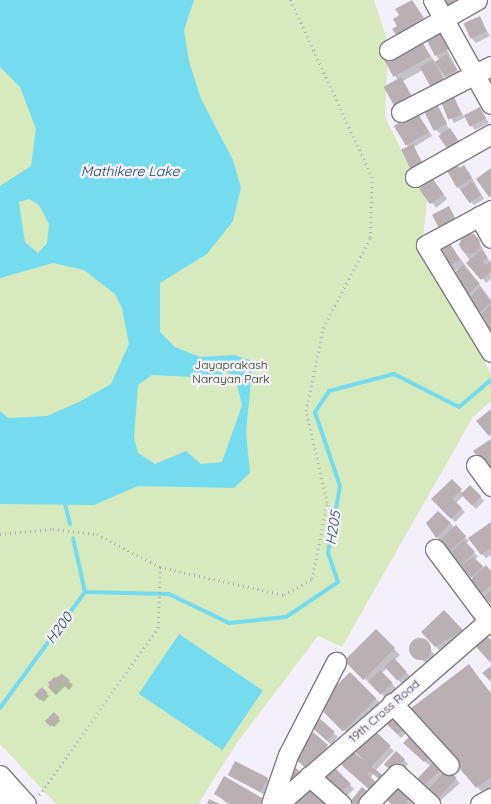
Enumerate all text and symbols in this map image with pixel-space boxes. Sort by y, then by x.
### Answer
water label: Mathikere Lake [81,163,179,179]
park label: Jayaprakash Narayan Park [192,358,270,386]
water label: H205 [322,510,344,546]
water label: H200 [42,609,76,647]
street label: 19th Cross Road [346,676,422,746]

